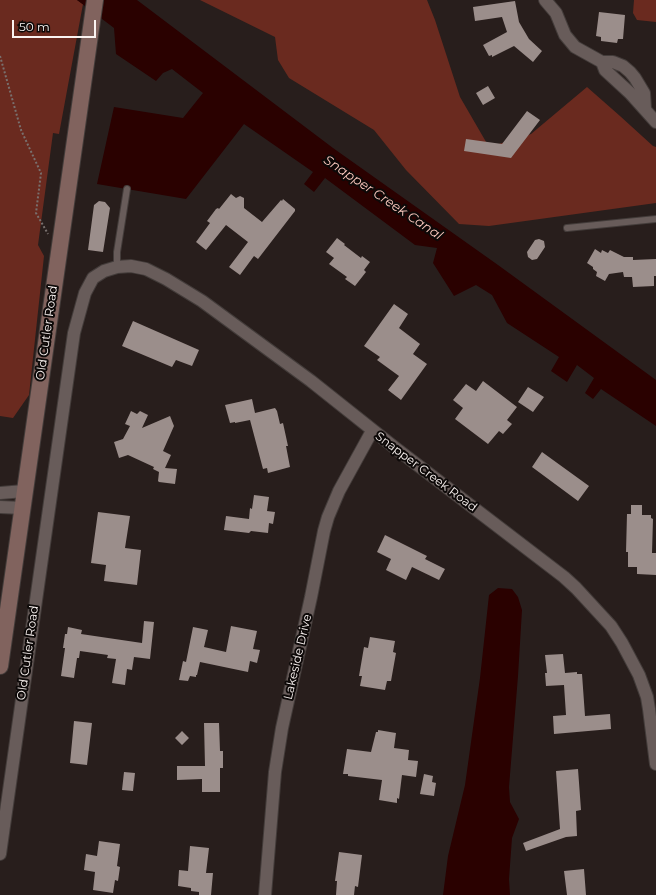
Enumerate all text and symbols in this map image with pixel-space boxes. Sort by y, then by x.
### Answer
scale bar [14,12,98,38]
text: 50 m [19,19,50,34]
water label: Snapper Creek Canal [321,152,445,244]
street label: Old Cutler Road [33,285,61,381]
street label: Snapper Creek Road [372,429,480,515]
street label: Old Cutler Road [14,605,42,701]
street label: Lakeside Drive [281,613,315,701]

